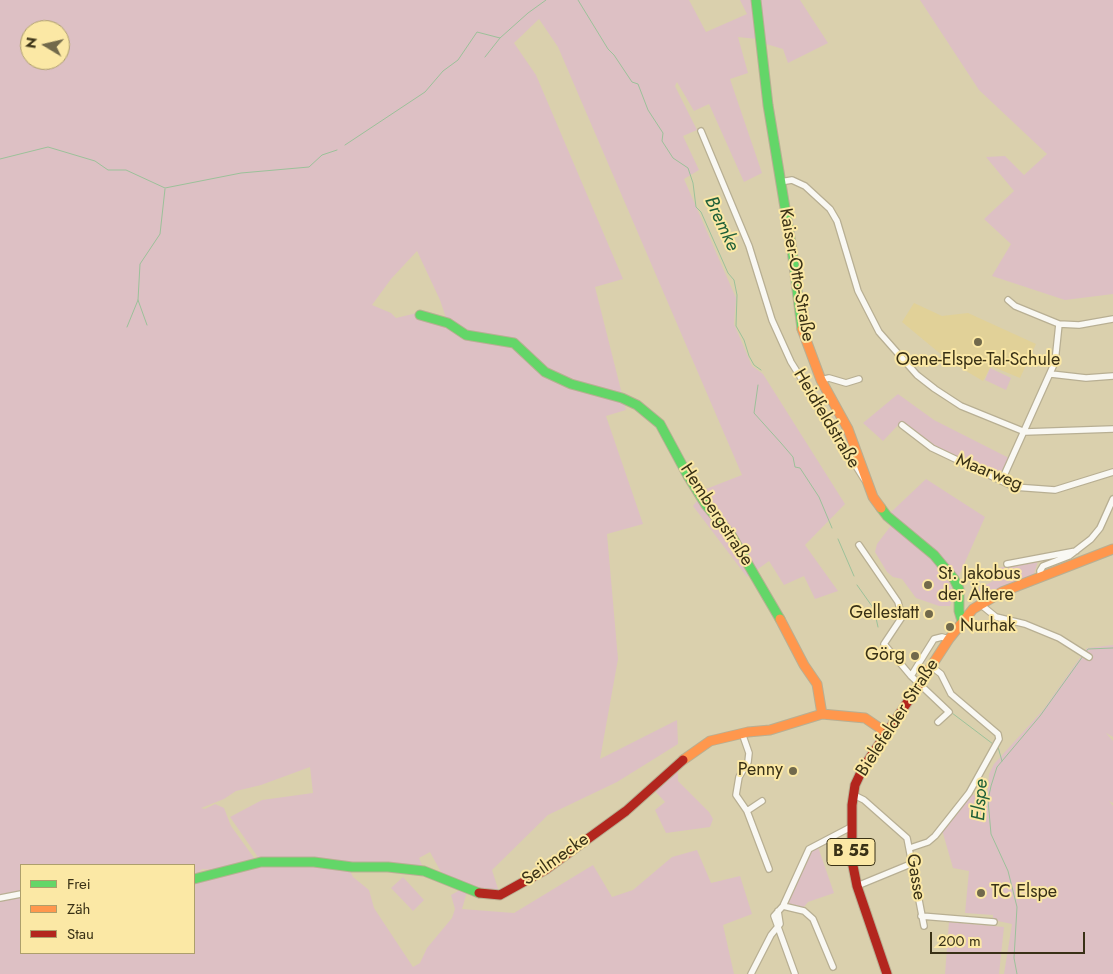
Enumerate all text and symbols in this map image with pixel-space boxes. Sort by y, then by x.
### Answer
north arrow [20,20,70,70]
text: N [20,36,42,50]
water label: Bremke [699,193,743,255]
street label: Kaiser-Otto-Straße [774,207,818,343]
marker: Oene-Elspe-Tal-Schule [972,336,984,348]
place label: Oene-Elspe-Tal-Schule [896,350,1060,372]
street label: Heidfeldstraße [788,366,864,472]
street label: Maarweg [952,450,1026,496]
street label: Hembergstraße [675,460,757,570]
place label: St. Jakobus der Ältere [938,564,1020,606]
marker: St. Jakobus der Ältere [922,579,934,591]
place label: Gellestatt [849,603,919,625]
marker: Gellestatt [923,608,935,620]
place label: Nurhak [960,616,1016,638]
marker: Nurhak [944,621,956,633]
place label: Görg [865,645,905,667]
marker: Görg [909,650,921,662]
street label: Bielefelder Straße [852,655,944,781]
place label: Penny [738,760,783,782]
marker: Penny [787,765,799,777]
water label: Elspe [968,778,994,822]
street label: Seilmecke [518,829,594,891]
road number: B 55 [827,839,875,866]
street label: Gasse [901,852,929,902]
legend [20,864,195,954]
text: Frei [67,873,91,895]
place label: TC Elspe [991,882,1057,904]
marker: TC Elspe [975,887,987,899]
text: Zäh [67,898,90,920]
scale bar [933,922,1088,954]
text: Stau [67,923,94,945]
text: 200 m [938,930,981,952]

